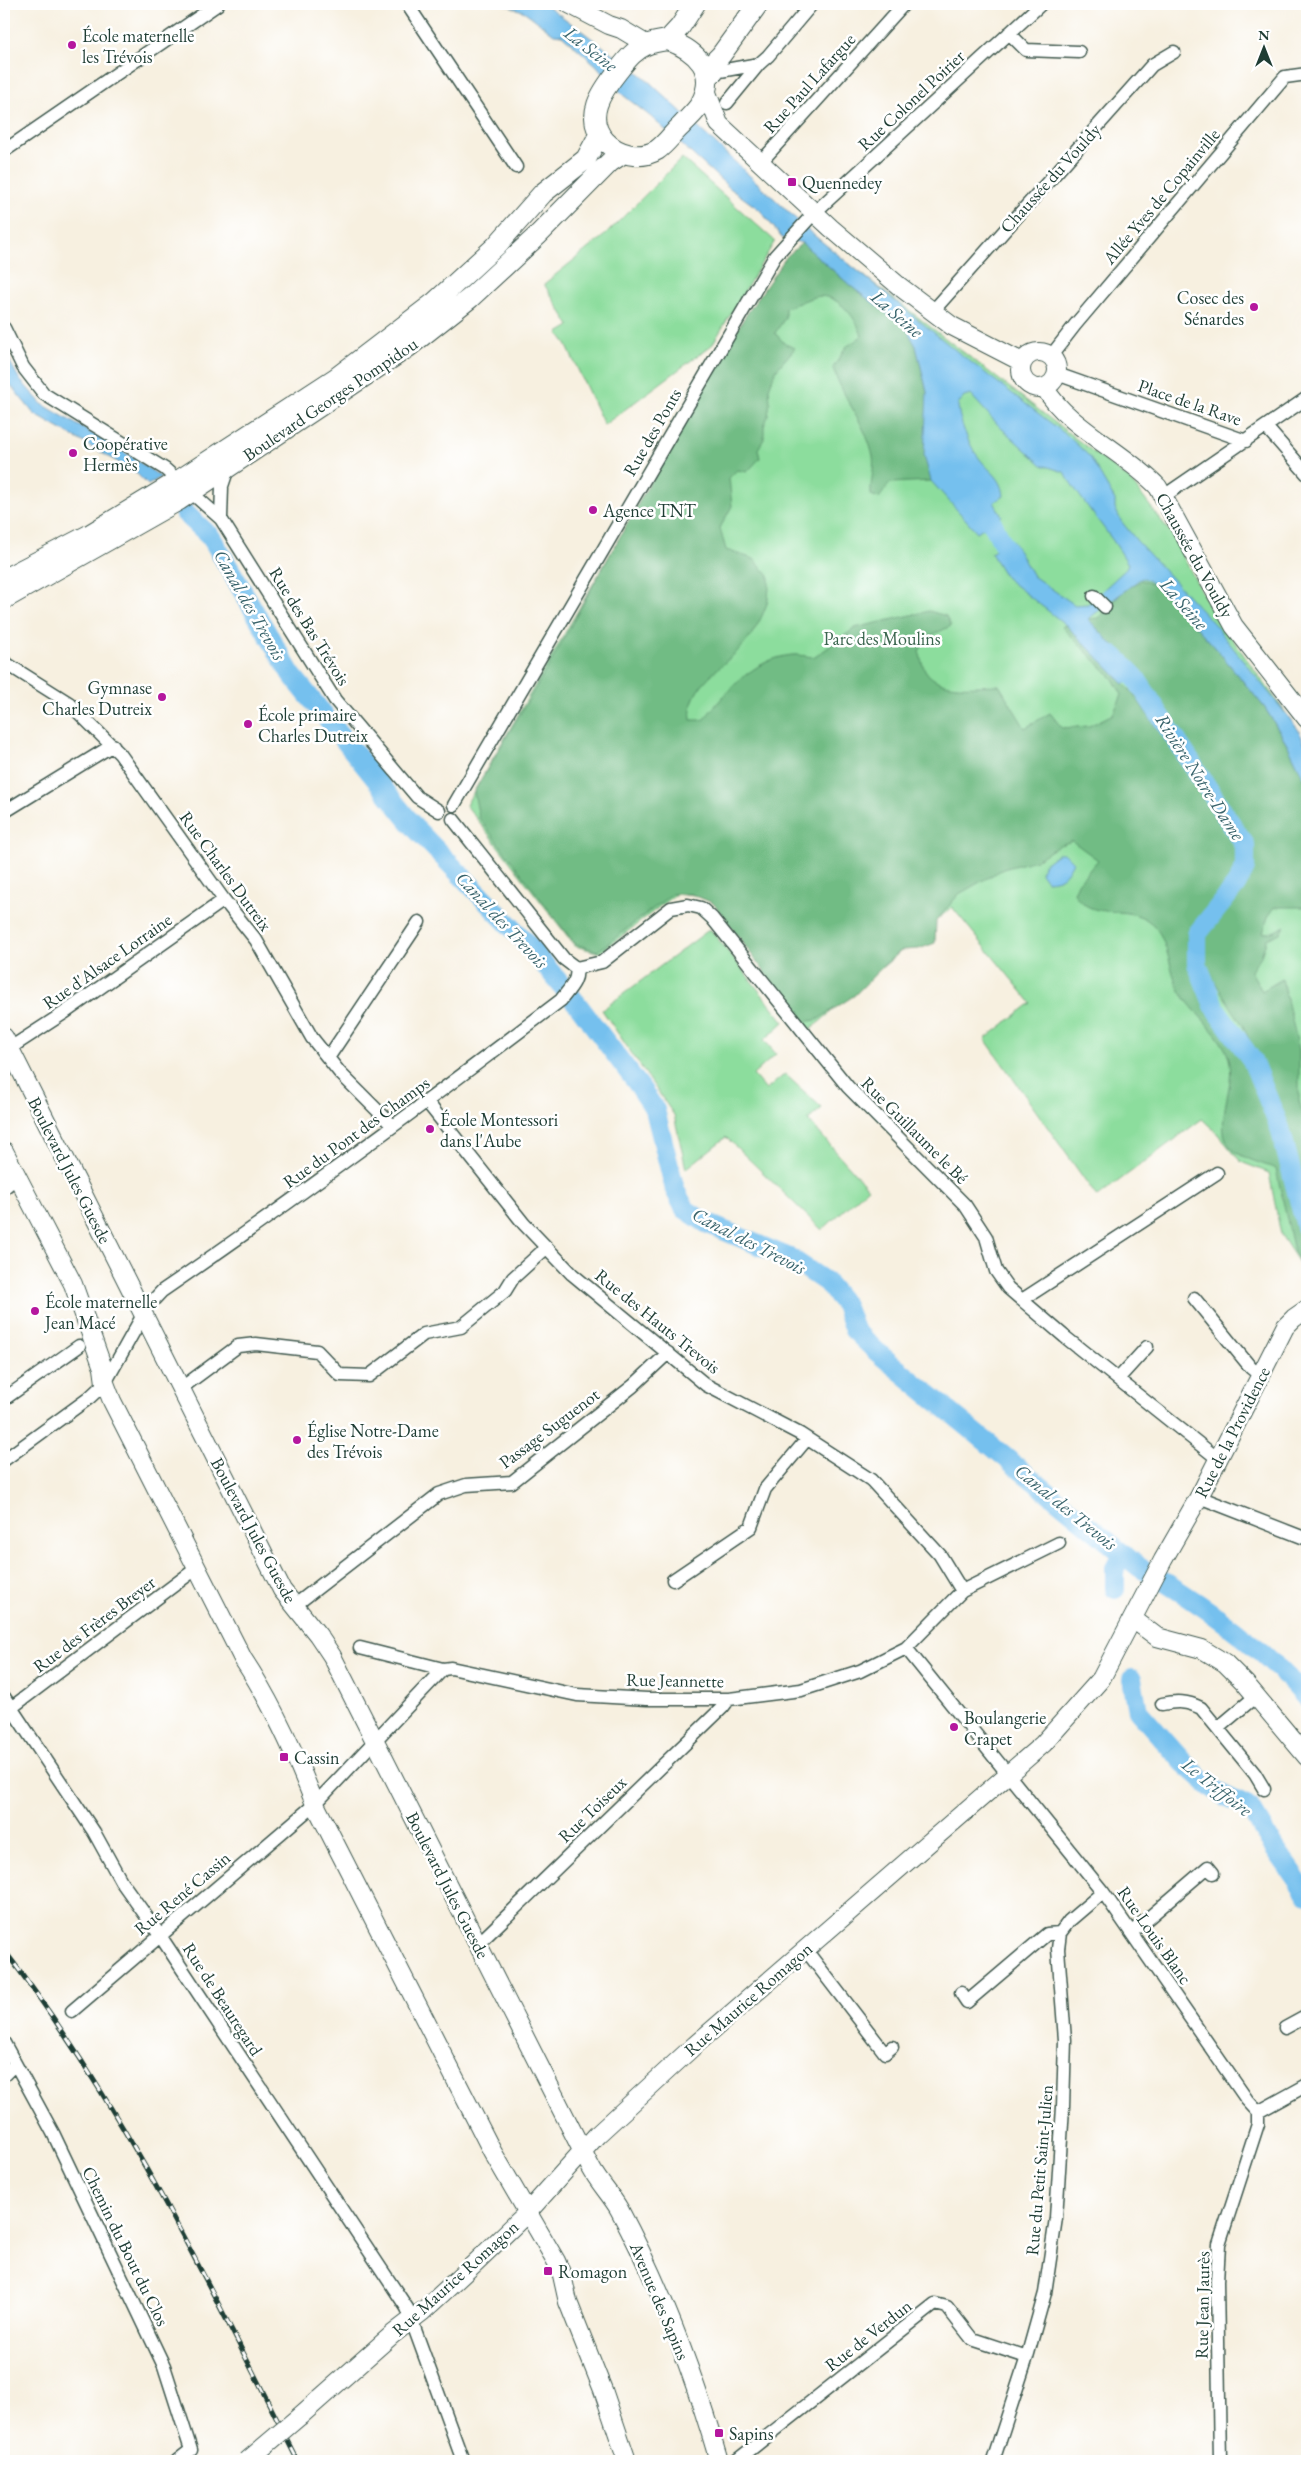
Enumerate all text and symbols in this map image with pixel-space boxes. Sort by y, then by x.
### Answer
water label: La Seine [558,20,623,78]
north arrow [1238,22,1288,72]
place label: École maternelle les Trévois [82,24,194,68]
text: N [1258,26,1270,44]
street label: Rue Paul Lafargue [758,28,860,138]
marker: École maternelle les Trévois [66,39,78,51]
street label: Rue Colonel Poirier [853,45,969,155]
street label: Chaussée du Vouldy [995,118,1105,238]
street label: Allée Yves de Copainville [1097,123,1225,269]
place label: Quennedey [802,171,882,194]
marker: Quennedey [786,176,798,188]
water label: La Seine [865,284,929,344]
place label: Cosec des Sénardes [1177,286,1244,330]
marker: Cosec des Sénardes [1248,301,1260,313]
street label: Boulevard Georges Pompidou [238,332,422,466]
street label: Place de la Rave [1135,374,1245,430]
street label: Rue des Ponts [618,384,686,480]
place label: Coopérative Hermès [83,432,168,476]
marker: Coopérative Hermès [67,447,79,459]
street label: Chaussée du Vouldy [1151,488,1239,622]
place label: Agence TNT [602,499,697,522]
marker: Agence TNT [587,504,599,516]
water label: Canal des Trevois [208,545,292,666]
street label: Rue des Bas Trévois [264,562,356,690]
water label: La Seine [1154,572,1214,636]
park label: Parc des Moulins [824,627,941,650]
place label: Gymnase Charles Dutreix [42,676,152,720]
marker: Gymnase Charles Dutreix [156,691,168,703]
place label: École primaire Charles Dutreix [258,703,368,747]
water label: Rivière Notre-Dame [1150,709,1251,846]
marker: École primaire Charles Dutreix [242,718,254,730]
street label: Rue Charles Dutreix [175,806,277,936]
water label: Canal des Trevois [450,866,554,975]
street label: Rue d'Alsace Lorraine [38,908,176,1014]
street label: Rue du Pont des Champs [278,1071,434,1193]
street label: Rue Guillaume le Bé [857,1072,973,1188]
street label: Boulevard Jules Guesde [23,1093,117,1247]
place label: École Montessori dans l'Aube [440,1108,559,1152]
marker: École Montessori dans l'Aube [424,1123,436,1135]
water label: Canal des Trevois [688,1202,811,1281]
street label: Rue des Hauts Trevois [591,1263,725,1379]
place label: École maternelle Jean Macé [43,1290,157,1334]
marker: École maternelle Jean Macé [29,1305,41,1317]
street label: Rue de la Providence [1189,1363,1275,1501]
street label: Passage Suguenot [494,1383,604,1473]
place label: Église Notre-Dame des Trévois [307,1419,439,1463]
marker: Église Notre-Dame des Trévois [291,1434,303,1446]
street label: Boulevard Jules Guesde [206,1453,302,1607]
water label: Canal des Trevois [1010,1458,1123,1556]
street label: Rue des Frères Breyer [28,1571,160,1677]
street label: Rue Jeannette [626,1668,724,1692]
place label: Boulangerie Crapet [964,1706,1046,1750]
marker: Boulangerie Crapet [948,1721,960,1733]
place label: Cassin [294,1746,340,1769]
marker: Cassin [278,1751,290,1763]
water label: Le Triffoire [1176,1751,1258,1823]
street label: Rue Toiseux [553,1771,631,1847]
street label: Boulevard Jules Guesde [401,1808,495,1962]
street label: Rue René Cassin [129,1846,235,1940]
street label: Rue Louis Blanc [1113,1881,1197,1989]
street label: Rue Maurice Romagon [679,1937,817,2061]
street label: Rue de Beauregard [178,1938,269,2061]
street label: Rue du Petit Saint-Julien [1020,2083,1058,2256]
street label: Chemin du Bout du Clos [77,2162,175,2330]
street label: Rue Maurice Romagon [387,2215,523,2341]
street label: Avenue des Sapins [625,2238,695,2363]
street label: Rue Jean Jaurès [1190,2251,1214,2359]
place label: Romagon [558,2260,628,2283]
marker: Romagon [542,2265,554,2277]
street label: Rue de Verdun [820,2294,916,2376]
place label: Sapins [729,2422,774,2445]
marker: Sapins [713,2427,725,2439]

